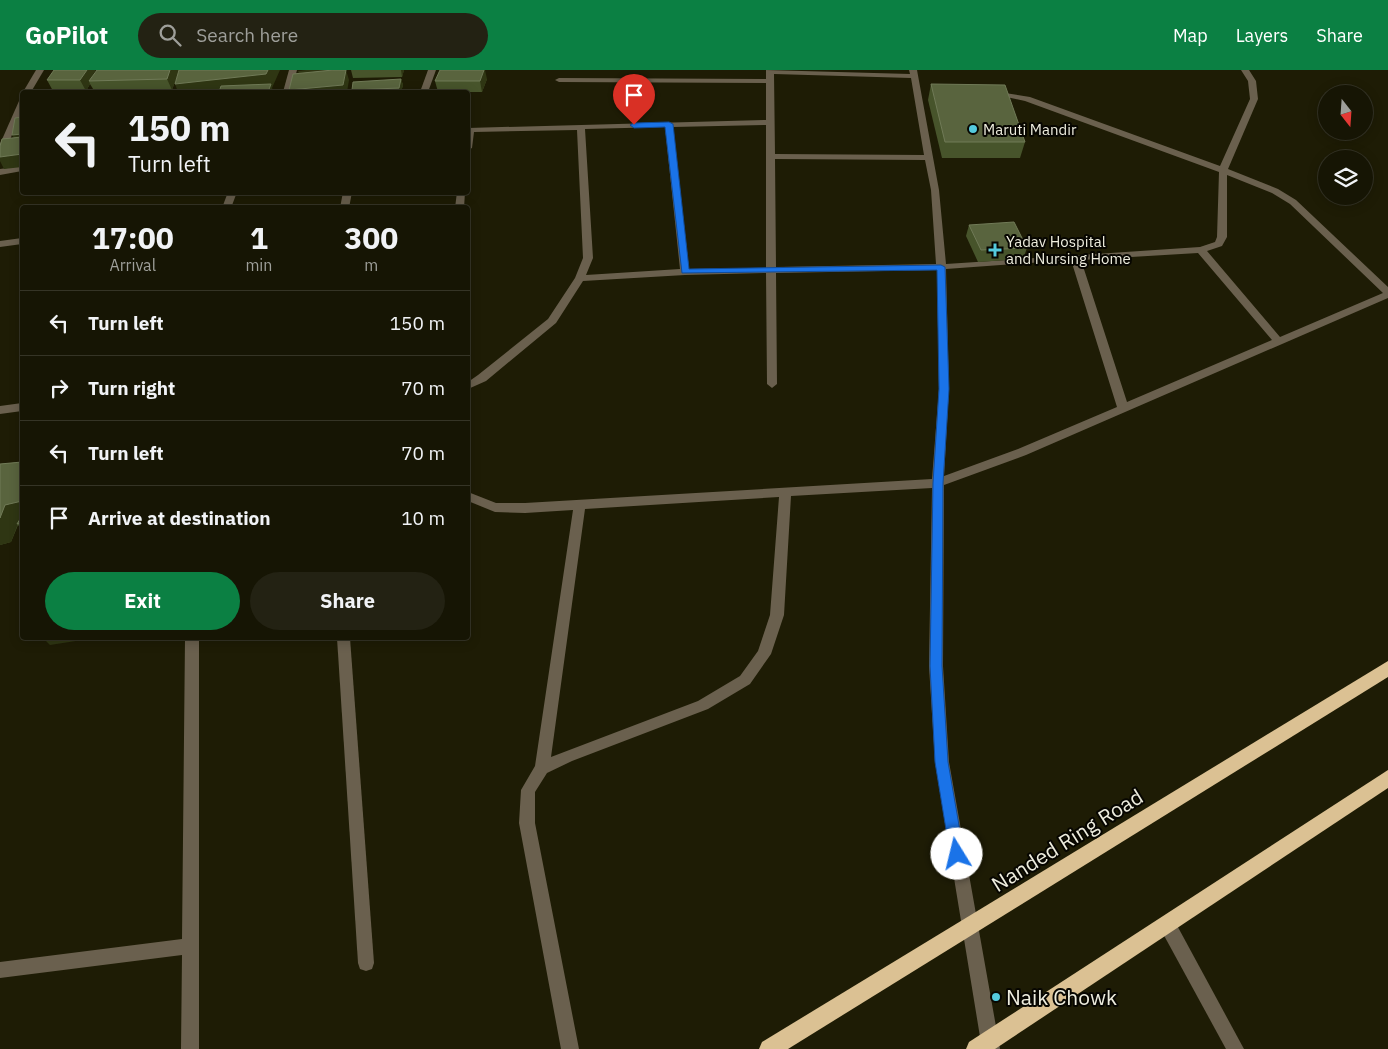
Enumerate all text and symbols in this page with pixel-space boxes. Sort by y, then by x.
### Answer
search box [138,13,488,58]
text: GoPilot [25,19,108,51]
icon: search [156,21,184,49]
text: Search here [196,23,298,47]
text: Map [1173,24,1208,47]
text: Layers [1236,24,1288,47]
text: Share [1316,24,1363,47]
pin [613,74,655,125]
icon: arrive [620,81,648,109]
north arrow [1318,85,1372,140]
map controls [1318,85,1373,205]
text: 150 m [128,105,231,151]
icon: left [45,110,110,175]
place label: Maruti Mandir [983,120,1077,139]
marker: Maruti Mandir [967,123,979,135]
text: Turn left [128,149,211,178]
button: layers [1318,150,1373,205]
text: 17:00 [92,218,174,257]
text: 1 [250,218,268,257]
text: 300 [344,218,398,257]
place label: Yadav Hospital and Nursing Home [1006,232,1131,268]
marker: Yadav Hospital and Nursing Home [988,243,1002,257]
text: Arrival [109,255,156,275]
text: min [245,255,272,275]
text: m [364,255,378,275]
icon: left [45,309,73,337]
text: Turn left [88,311,164,335]
text: 150 m [390,311,445,335]
icon: right [45,374,73,402]
text: Turn right [88,376,175,400]
text: 70 m [401,376,445,400]
icon: left [45,439,73,467]
text: Turn left [88,441,164,465]
text: 70 m [401,441,445,465]
icon: arrive [45,504,73,532]
text: Arrive at destination [88,506,271,530]
text: 10 m [401,506,445,530]
button: Exit [45,572,240,630]
button: Share [250,572,445,630]
street label: Nanded Ring Road [986,782,1148,898]
position arrow [930,827,982,879]
place label: Naik Chowk [1006,983,1117,1011]
marker: Naik Chowk [990,991,1002,1003]

